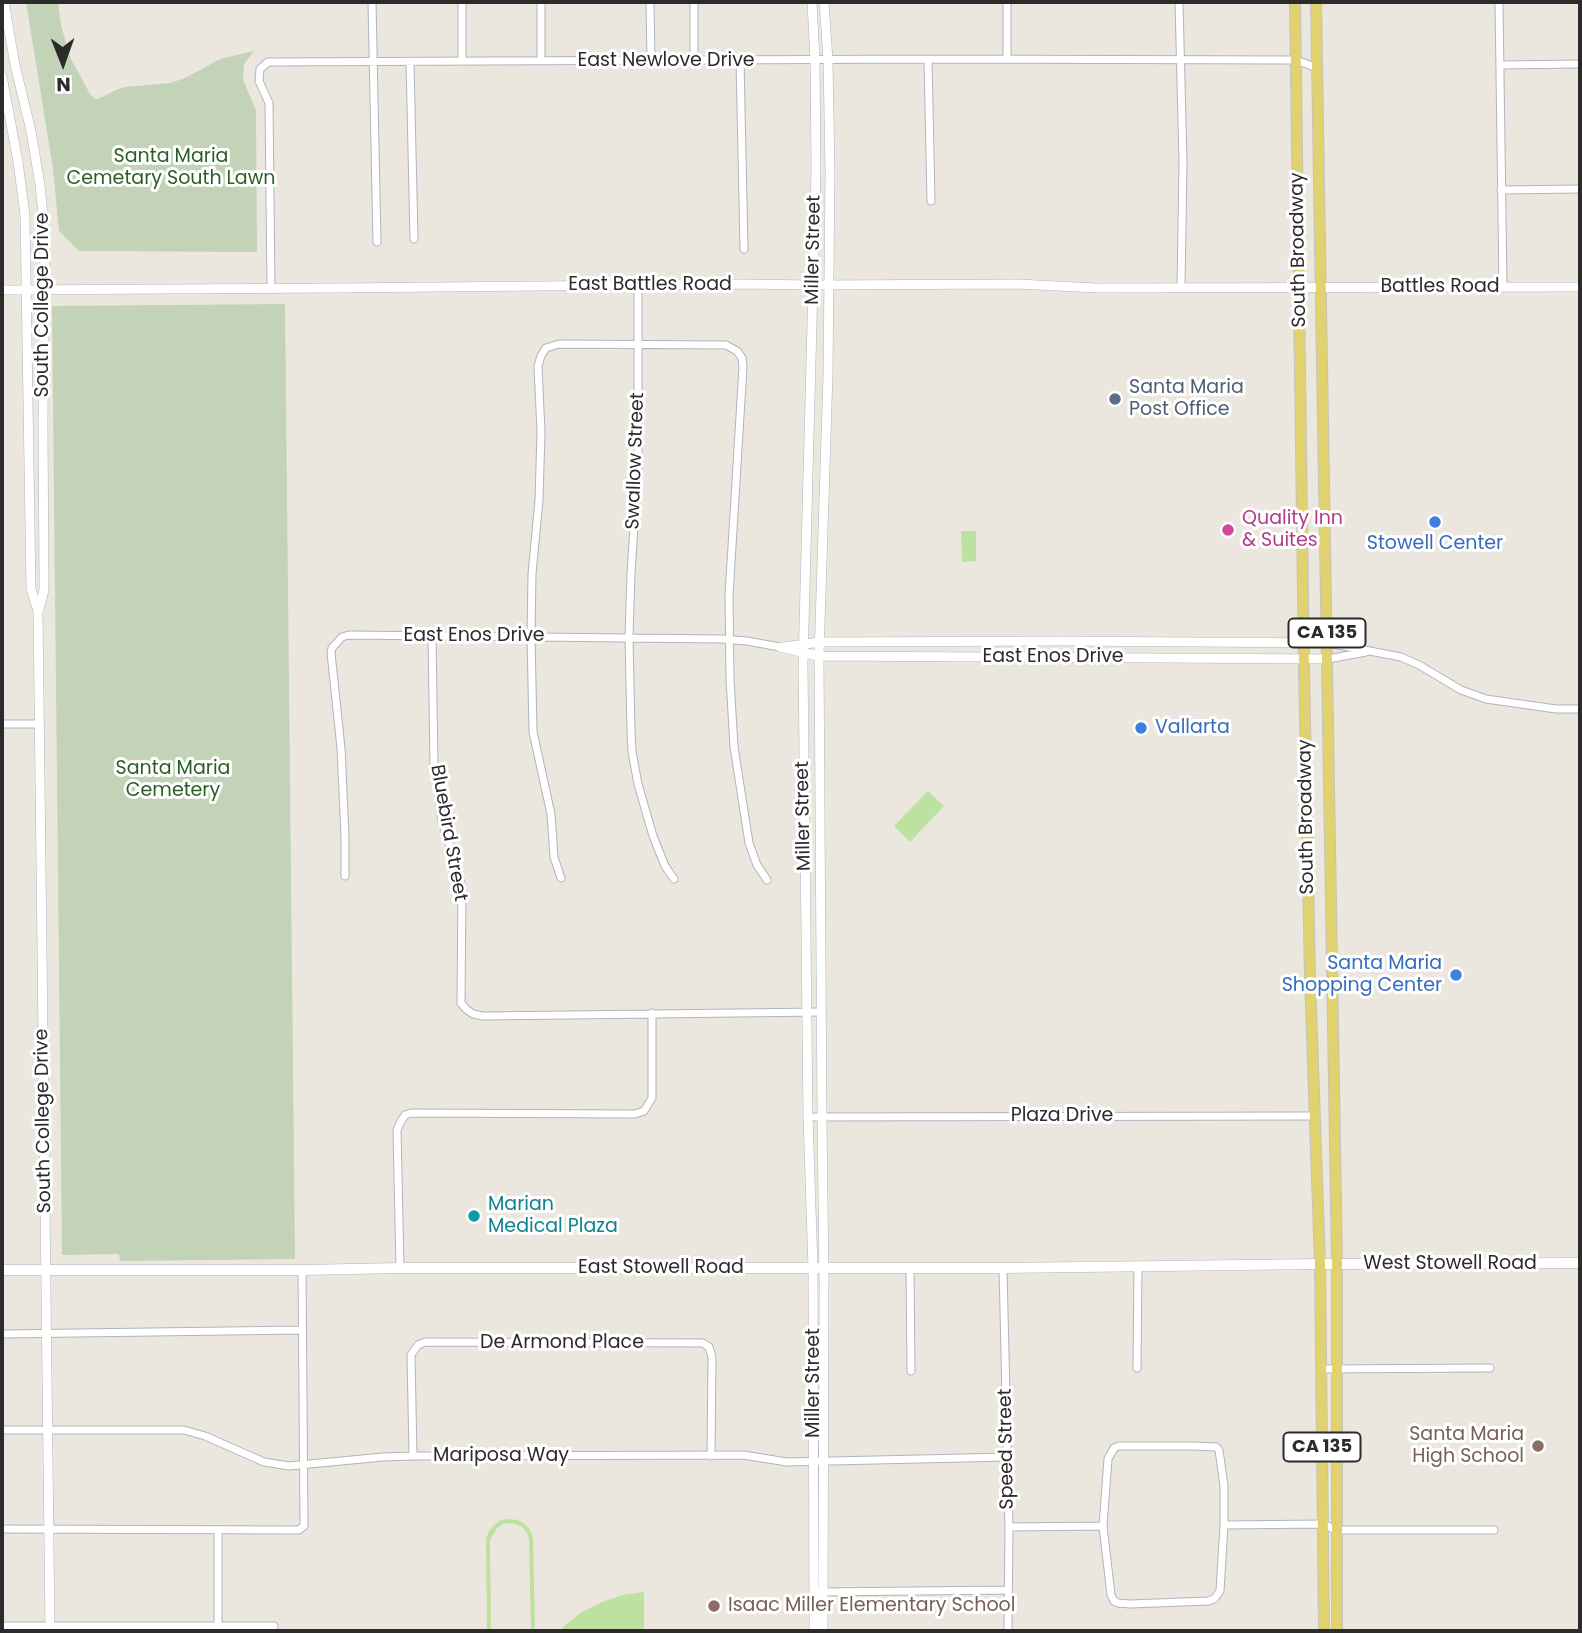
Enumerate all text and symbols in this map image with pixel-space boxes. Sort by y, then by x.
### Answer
north arrow [28,28,98,98]
street label: East Newlove Drive [577,50,755,72]
text: N [56,71,71,98]
park label: Santa Maria Cemetary South Lawn [67,146,275,190]
street label: South Broadway [1286,172,1312,328]
street label: Miller Street [802,195,826,305]
street label: South College Drive [32,213,54,397]
street label: East Battles Road [568,274,732,296]
street label: Battles Road [1380,276,1500,298]
place label: Santa Maria Post Office [1129,377,1244,421]
marker: Santa Maria Post Office [1107,391,1123,407]
street label: Swallow Street [622,392,650,530]
place label: Quality Inn & Suites [1242,508,1343,552]
marker: Stowell Center [1427,514,1443,530]
marker: Quality Inn & Suites [1220,522,1236,538]
place label: Stowell Center [1367,533,1503,555]
road number: CA 135 [1288,618,1366,648]
street label: East Enos Drive [403,625,545,647]
street label: East Enos Drive [982,646,1124,668]
place label: Vallarta [1155,717,1230,739]
marker: Vallarta [1133,720,1149,736]
street label: South Broadway [1294,739,1320,895]
park label: Santa Maria Cemetery [116,758,230,802]
street label: Miller Street [792,761,816,871]
street label: Bluebird Street [425,763,471,903]
place label: Santa Maria Shopping Center [1282,953,1442,997]
marker: Santa Maria Shopping Center [1448,967,1464,983]
street label: South College Drive [31,1028,57,1214]
street label: Plaza Drive [1011,1105,1113,1127]
place label: Marian Medical Plaza [488,1194,618,1238]
marker: Marian Medical Plaza [466,1208,482,1224]
street label: West Stowell Road [1363,1253,1537,1275]
street label: East Stowell Road [578,1257,744,1279]
street label: Miller Street [803,1328,825,1438]
street label: De Armond Place [480,1332,644,1354]
street label: Speed Street [995,1388,1019,1510]
place label: Santa Maria High School [1409,1424,1524,1468]
road number: CA 135 [1284,1432,1360,1462]
marker: Santa Maria High School [1530,1438,1546,1454]
street label: Mariposa Way [433,1445,569,1467]
place label: Isaac Miller Elementary School [728,1595,1015,1617]
marker: Isaac Miller Elementary School [706,1598,722,1614]

